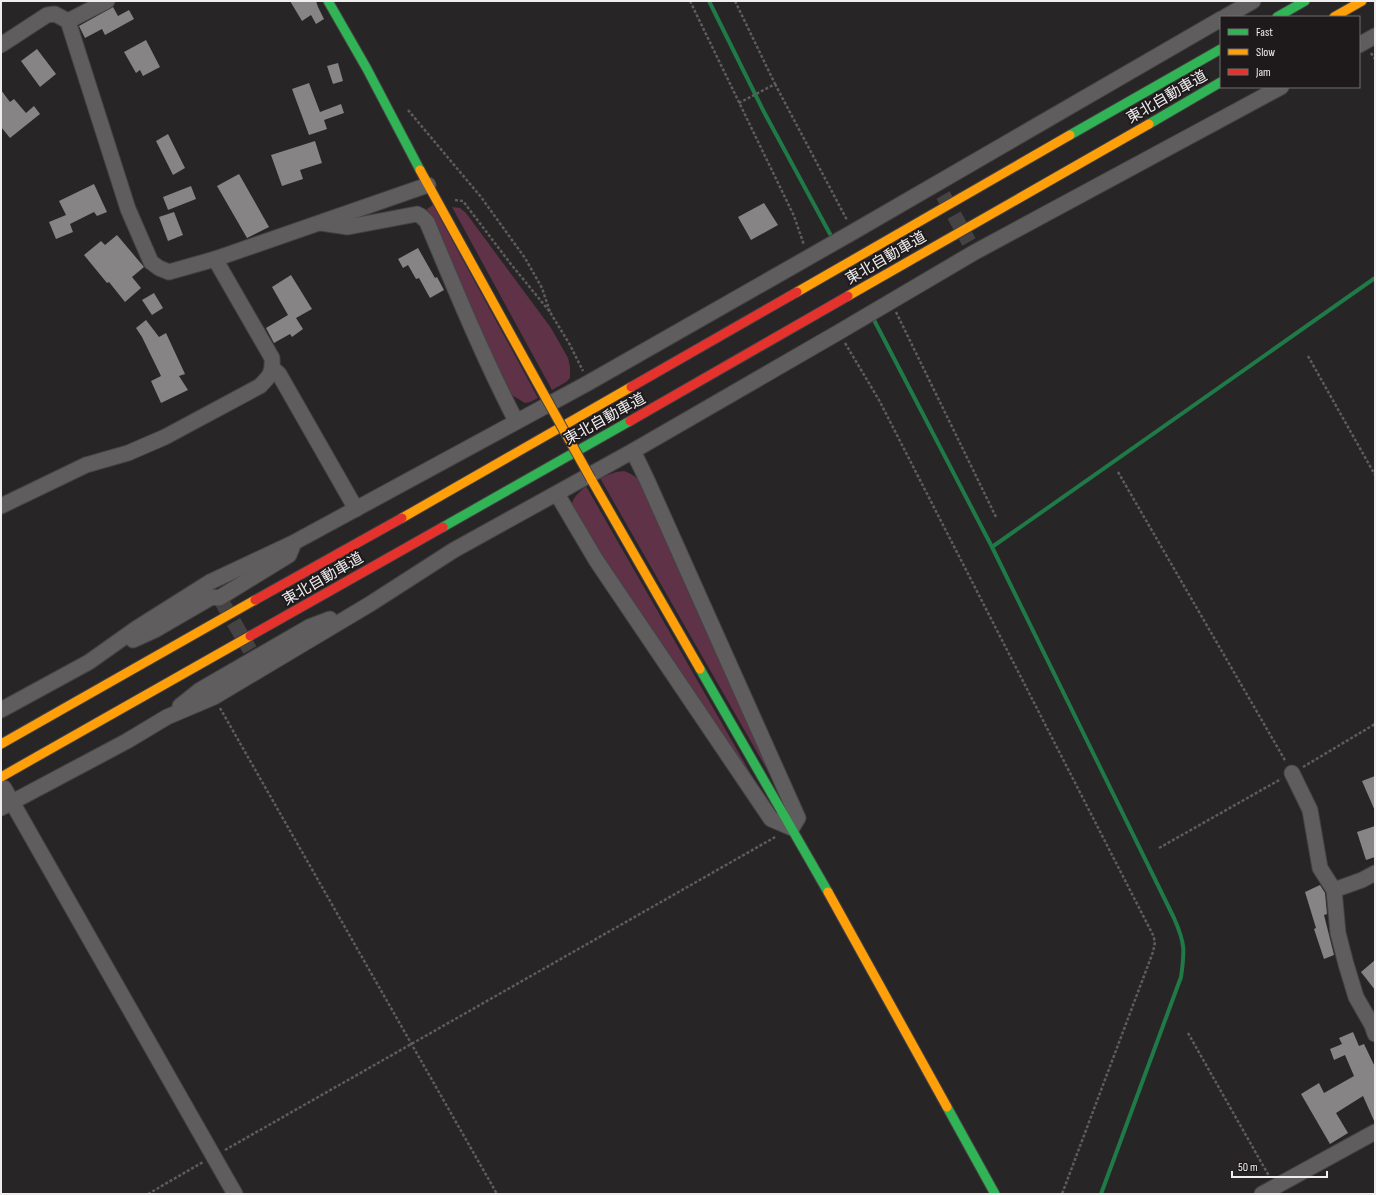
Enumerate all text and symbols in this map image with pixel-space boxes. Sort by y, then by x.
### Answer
legend [1220,16,1360,88]
text: Fast [1256,25,1273,40]
text: Slow [1256,45,1275,60]
text: Jam [1255,65,1271,80]
street label: 東北自動車道 [1123,66,1211,128]
street label: 東北自動車道 [842,227,930,289]
street label: 東北自動車道 [561,389,649,449]
street label: 東北自動車道 [279,548,367,610]
scale bar [1232,1153,1327,1179]
text: 50 m [1238,1160,1258,1175]

